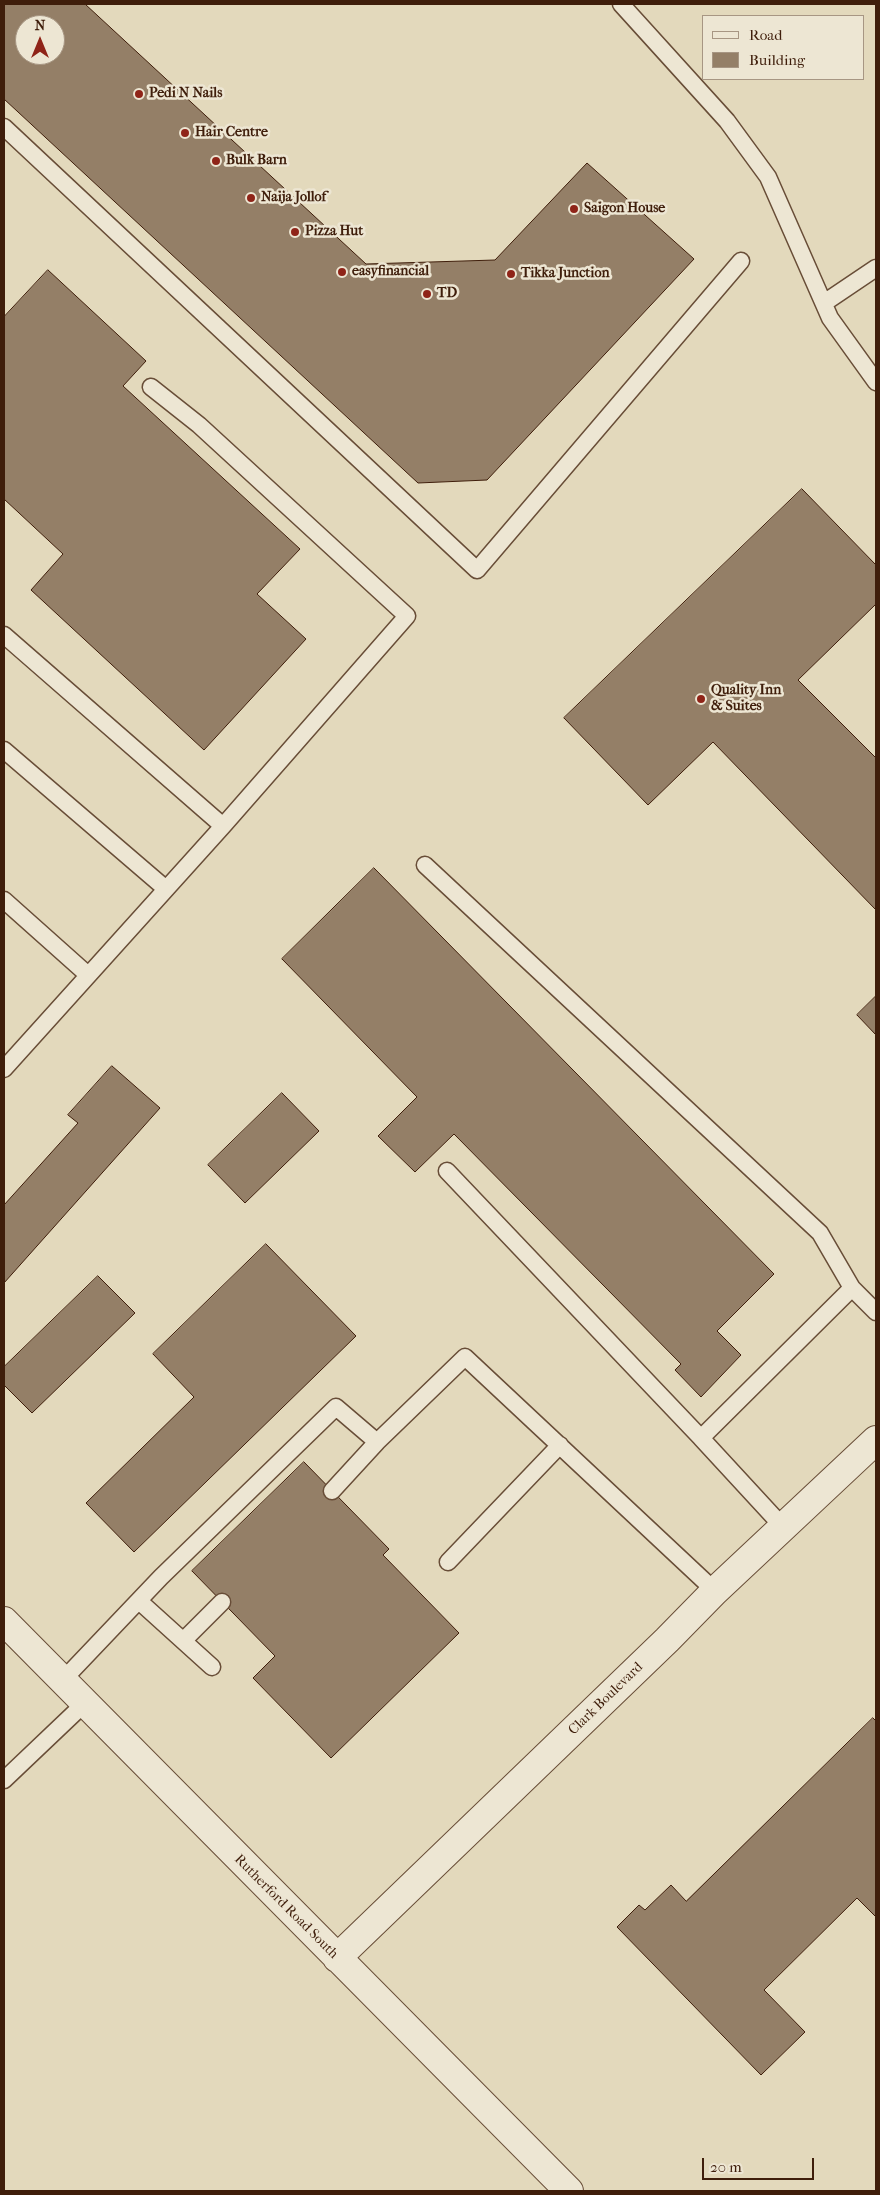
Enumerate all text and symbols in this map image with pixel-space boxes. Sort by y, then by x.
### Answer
north arrow [15,15,65,65]
legend [702,15,865,80]
text: N [35,17,45,34]
text: Road [749,26,782,44]
text: Building [749,51,805,69]
place label: Pedi N Nails [149,86,222,102]
marker: Pedi N Nails [133,88,145,100]
place label: Hair Centre [195,125,268,141]
marker: Hair Centre [179,127,191,139]
place label: Bulk Barn [226,153,287,169]
marker: Bulk Barn [210,155,222,167]
place label: Naija Jollof [261,190,326,206]
marker: Naija Jollof [245,192,257,204]
place label: Saigon House [584,201,665,217]
marker: Saigon House [568,203,580,215]
place label: Pizza Hut [305,224,363,240]
marker: Pizza Hut [289,226,301,238]
place label: easyfinancial [352,264,429,280]
marker: easyfinancial [336,266,348,278]
place label: Tikka Junction [521,266,610,282]
marker: Tikka Junction [505,268,517,280]
place label: TD [437,286,457,302]
marker: TD [421,288,433,300]
place label: Quality Inn & Suites [711,683,781,716]
marker: Quality Inn & Suites [695,693,707,705]
street label: Clark Boulevard [565,1659,647,1739]
street label: Rutherford Road South [230,1851,342,1963]
scale bar [705,2148,818,2180]
text: 20 m [710,2158,742,2176]

